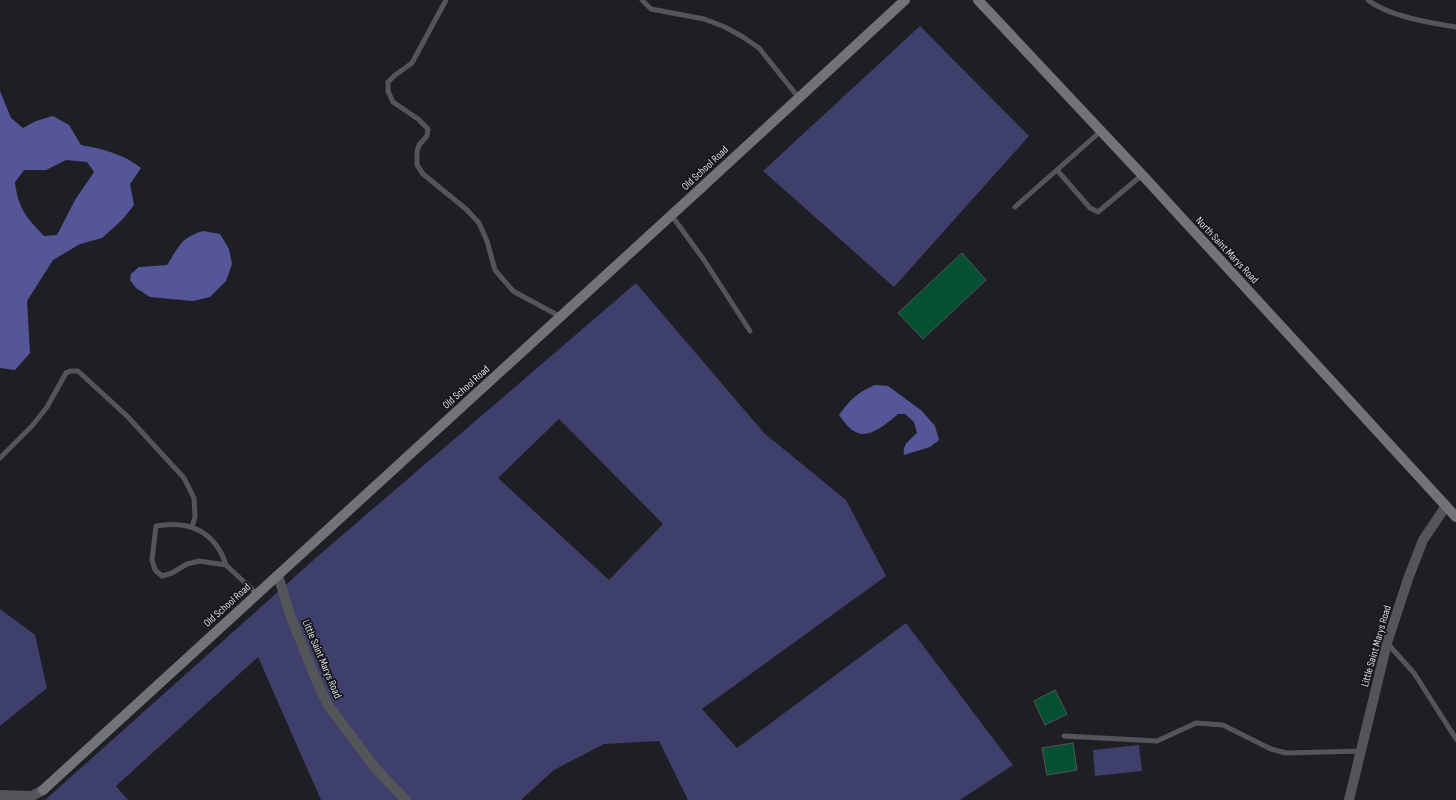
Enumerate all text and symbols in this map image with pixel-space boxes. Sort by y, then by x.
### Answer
street label: Old School Road [679,143,731,193]
street label: North Saint Marys Road [1193,214,1262,286]
street label: Old School Road [440,362,493,412]
street label: Old School Road [201,580,254,630]
street label: Little Saint Marys Road [1358,603,1394,688]
street label: Little Saint Marys Road [300,618,345,701]

